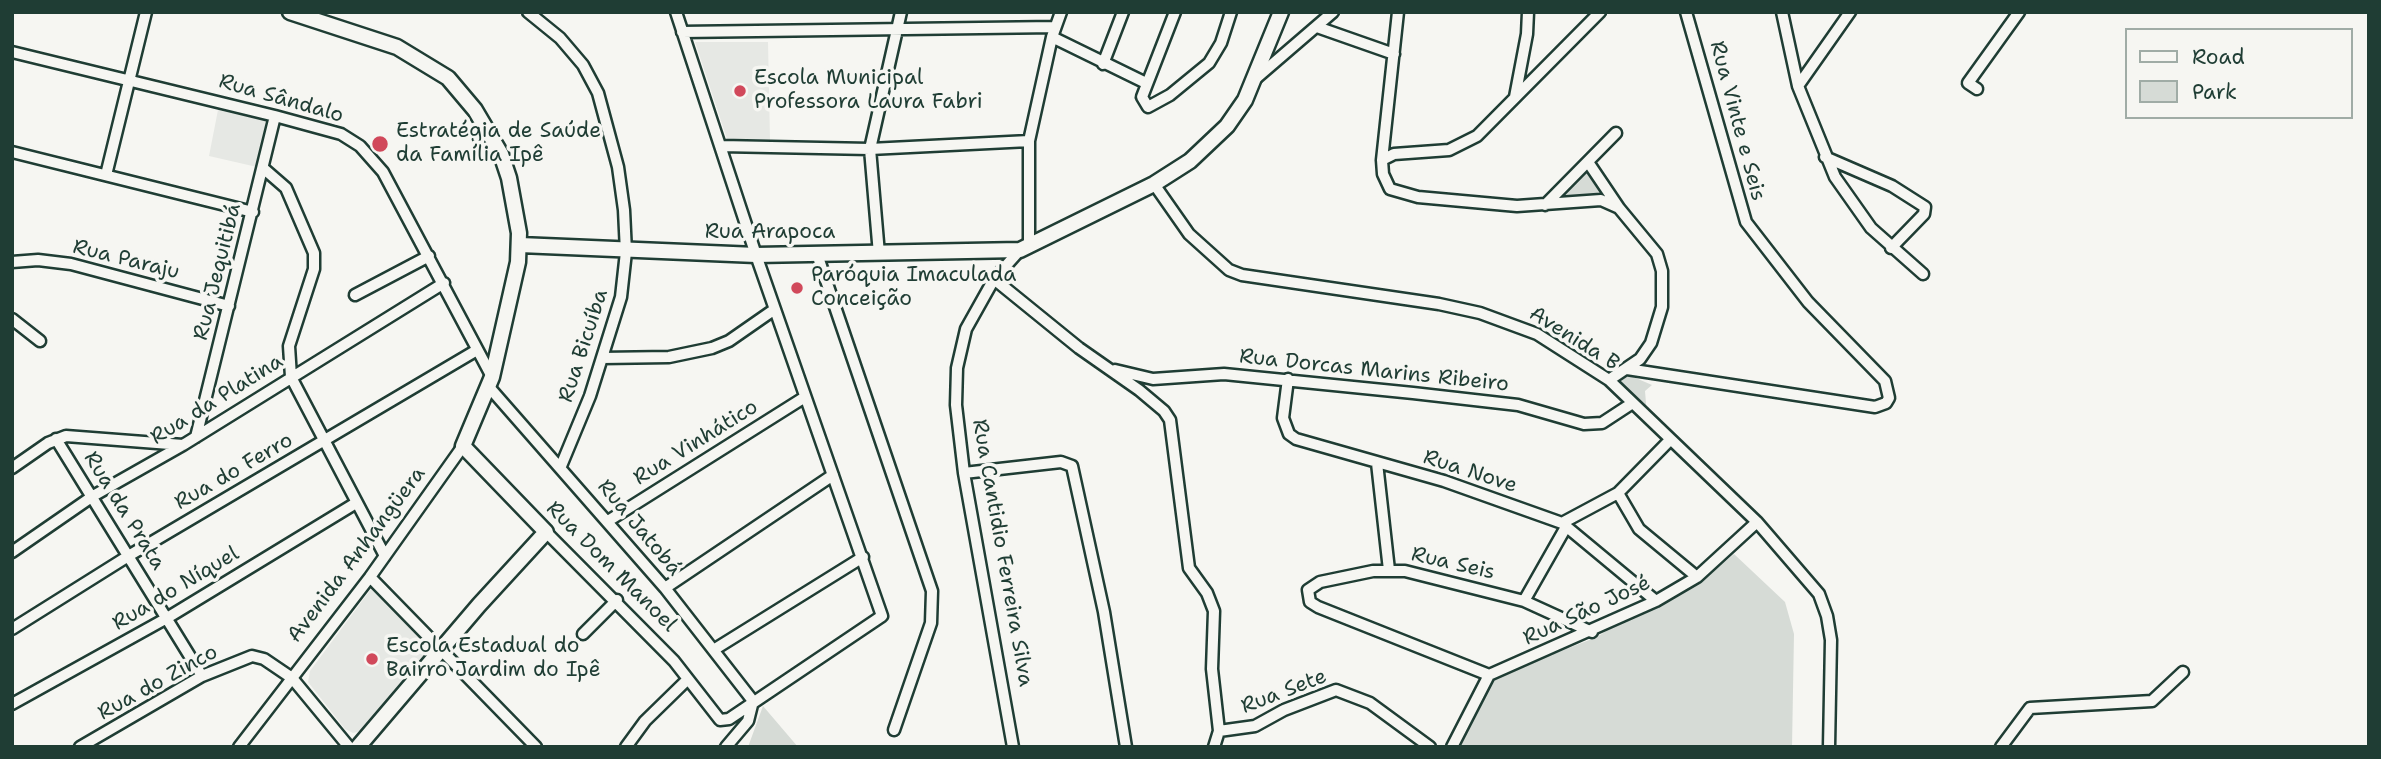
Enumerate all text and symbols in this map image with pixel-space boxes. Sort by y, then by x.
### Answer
legend [2126,28,2353,119]
street label: Rua Vinte e Seis [1704,38,1770,204]
text: Road [2192,43,2245,71]
place label: Escola Municipal Professora Laura Fabri [754,66,983,116]
street label: Rua Sândalo [216,69,346,129]
text: Park [2192,78,2237,106]
marker: Escola Municipal Professora Laura Fabri [732,83,748,99]
place label: Estratégia de Saúde da Família Ipê [396,119,601,169]
marker: Estratégia de Saúde da Família Ipê [370,134,390,154]
street label: Rua Jequitibá [189,201,247,343]
street label: Rua Arapoca [705,220,835,246]
street label: Rua Paraju [70,235,182,285]
place label: Paróquia Imaculada Conceição [811,263,1016,313]
marker: Paróquia Imaculada Conceição [789,280,805,296]
street label: Rua Bicuíba [554,286,614,406]
street label: Avenida B [1524,301,1624,377]
street label: Rua Dorcas Marins Ribeiro [1238,344,1510,398]
street label: Rua da Platina [146,349,288,451]
street label: Rua Vinhático [629,395,763,491]
street label: Rua Cantidio Ferreira Silva [966,417,1038,689]
street label: Rua do Ferro [170,428,298,516]
street label: Rua Nove [1420,445,1520,499]
street label: Rua da Prata [78,447,170,575]
street label: Avenida Anhangüera [283,462,431,648]
street label: Rua Jatobá [591,475,687,581]
street label: Rua Dom Manoel [540,496,682,638]
street label: Rua do Níquel [108,541,244,637]
street label: Rua Seis [1409,542,1497,586]
street label: Rua São José [1519,571,1655,651]
place label: Escola Estadual do Bairro Jardim do Ipê [386,634,601,684]
street label: Rua do Zinco [94,640,222,726]
marker: Escola Estadual do Bairro Jardim do Ipê [364,651,380,667]
street label: Rua Sete [1238,664,1330,720]

